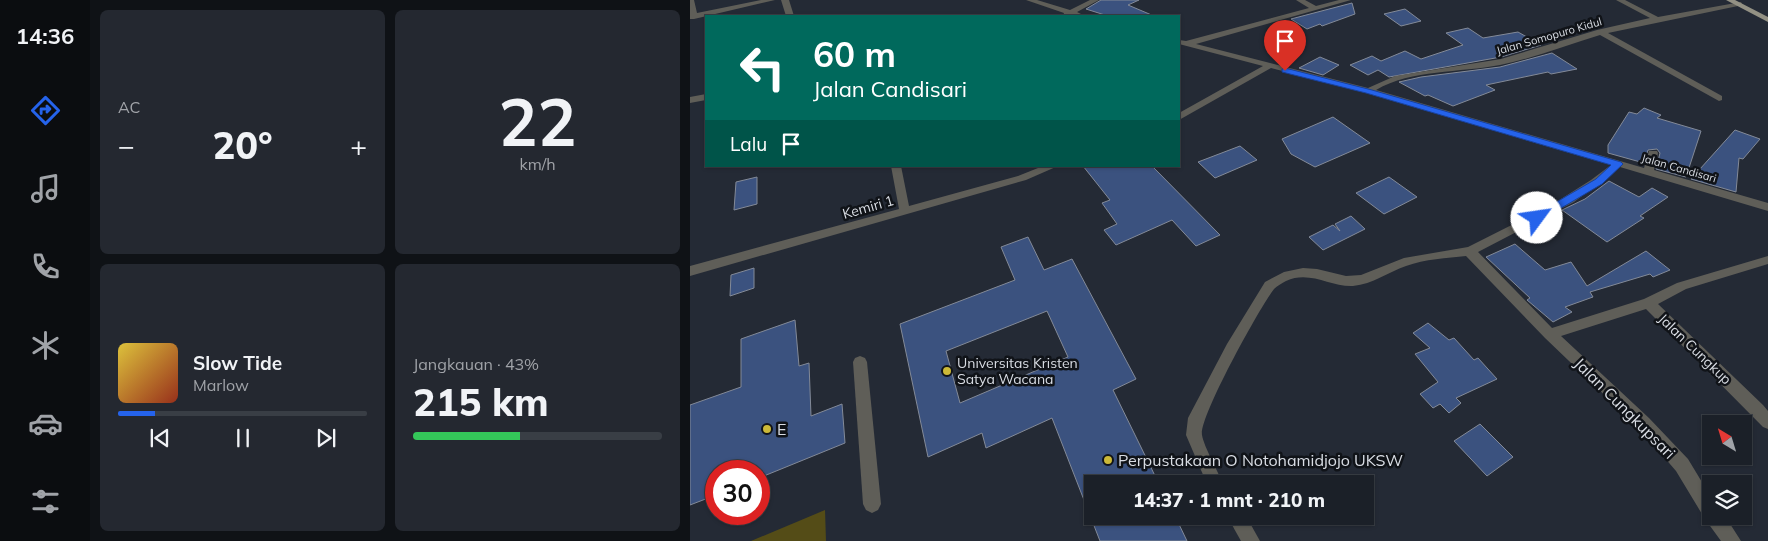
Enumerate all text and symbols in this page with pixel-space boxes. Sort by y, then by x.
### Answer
street label: Jalan Somopuro Kidul [1495,14,1603,58]
pin [1264,20,1306,71]
text: 14:36 [16,22,74,50]
icon: arrive [1271,27,1299,55]
text: 60 m [813,32,896,76]
icon: left [730,35,795,100]
text: Jalan Candisari [813,75,967,103]
text: 22 [498,81,577,162]
icon: directions [28,93,63,128]
text: AC [118,97,141,117]
text: 20° [212,121,273,169]
text: − [118,128,135,163]
text: + [350,128,367,163]
icon: arrive [777,130,805,158]
text: Lalu [730,132,767,156]
street label: Jalan Candisari [1640,151,1718,185]
text: km/h [519,154,556,174]
icon: music [28,171,63,206]
street label: Kemiri 1 [840,191,896,223]
position arrow [1510,191,1562,243]
icon: phone [28,249,63,284]
street label: Jalan Cungkup [1655,310,1735,388]
icon: climate [28,328,63,363]
text: Slow Tide [193,351,282,375]
street label: Jalan Cungkupsari [1570,353,1680,463]
text: Jangkauan · 43% [413,354,539,374]
place label: Universitas Kristen Satya Wacana [957,354,1078,388]
marker: Universitas Kristen Satya Wacana [941,365,953,377]
text: Marlow [193,375,249,395]
text: 215 km [413,378,549,426]
icon: car [28,406,63,441]
north arrow [1702,415,1752,465]
map controls [1702,415,1752,525]
place label: E [777,419,786,439]
marker: E [761,423,773,435]
icon: previous [146,424,174,452]
icon: pause [229,424,257,452]
icon: next [312,424,340,452]
place label: Perpustakaan O Notohamidjojo UKSW [1118,450,1403,470]
marker: Perpustakaan O Notohamidjojo UKSW [1102,454,1114,466]
speed limit sign: 30 [705,460,770,525]
button: layers [1702,475,1752,525]
icon: filters [28,484,63,519]
text: 14:37 · 1 mnt · 210 m [1133,488,1325,512]

